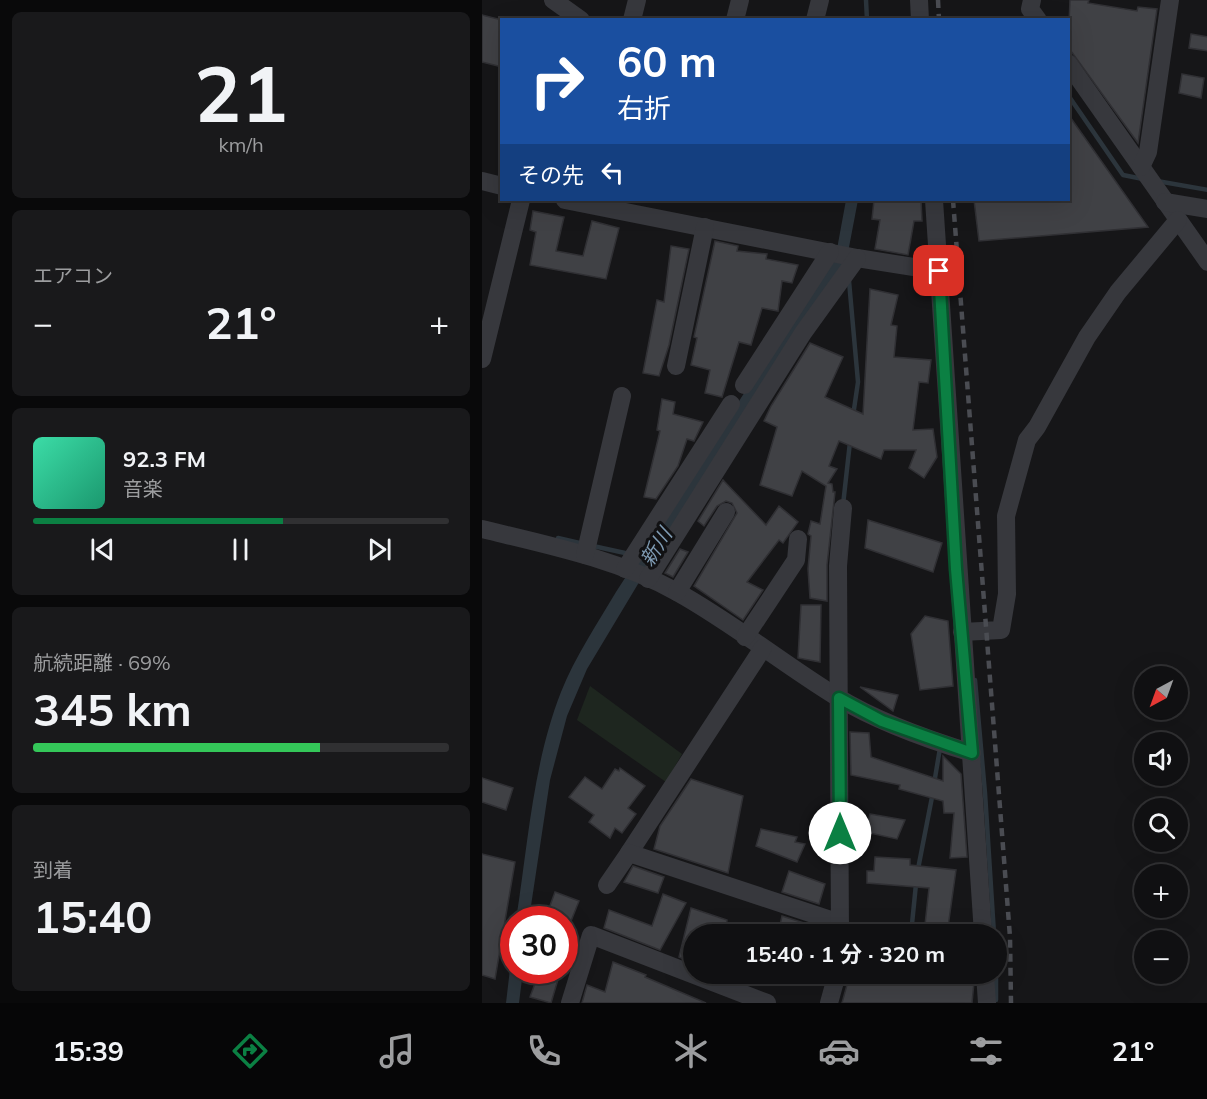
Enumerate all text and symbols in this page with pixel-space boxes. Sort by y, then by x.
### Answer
text: 60 m [617,35,717,88]
icon: right [518,42,596,120]
text: 21 [194,44,288,142]
text: 右折 [617,91,671,125]
text: km/h [218,132,264,157]
icon: left [596,156,629,189]
text: その先 [518,161,584,189]
pin [913,245,964,296]
icon: arrive [922,254,955,287]
text: エアコン [33,263,113,288]
text: 21° [205,294,277,350]
text: − [33,302,53,343]
text: + [429,302,449,343]
text: 92.3 FM [123,445,206,473]
text: 音楽 [123,476,163,501]
water label: 新川 [634,521,678,570]
icon: previous [86,533,119,566]
icon: pause [224,533,257,566]
icon: next [363,533,396,566]
text: 航続距離 · 69% [33,650,171,675]
north arrow [1134,666,1188,720]
map controls [1134,666,1188,984]
text: 345 km [33,681,192,737]
button: sound [1134,732,1188,786]
button: search [1134,798,1188,852]
position arrow [808,801,872,865]
text: 到着 [33,857,73,882]
button: + [1134,864,1188,918]
text: 15:40 [33,888,152,944]
speed limit sign: 30 [500,906,578,984]
button: − [1134,930,1188,984]
text: 15:40 · 1 分 · 320 m [745,940,945,968]
icon: directions [229,1030,271,1072]
icon: music [376,1030,418,1072]
icon: phone [523,1030,565,1072]
icon: climate [670,1030,712,1072]
icon: car [818,1030,860,1072]
icon: filters [965,1030,1007,1072]
text: 15:39 [53,1034,124,1068]
text: 21° [1112,1034,1154,1068]

